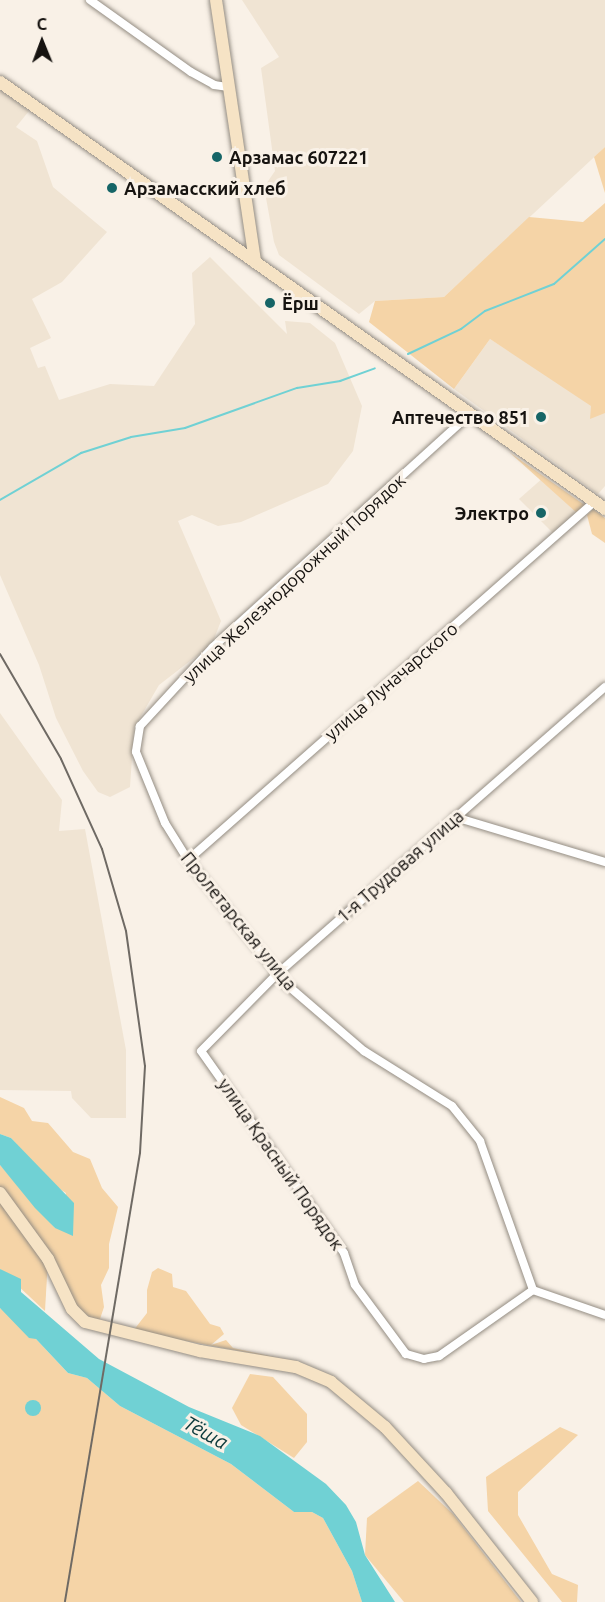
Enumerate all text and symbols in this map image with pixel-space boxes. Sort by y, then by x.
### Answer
north arrow [12,12,72,72]
text: С [36,15,47,33]
place label: Арзамас 607221 [229,146,368,168]
marker: Арзамас 607221 [210,150,224,164]
place label: Арзамасский хлеб [124,177,286,199]
marker: Арзамасский хлеб [105,181,119,195]
place label: Ёрш [282,292,319,314]
marker: Ёрш [263,296,277,310]
place label: Аптечество 851 [392,406,529,428]
marker: Аптечество 851 [534,410,548,424]
street label: улица Железнодорожный Порядок [178,469,410,687]
place label: Электро [454,502,529,524]
marker: Электро [534,506,548,520]
street label: улица Луначарского [320,617,462,745]
street label: 1-я Трудовая улица [332,805,468,927]
street label: Пролетарская улица [177,847,301,995]
street label: улица Красный Порядок [213,1074,349,1254]
water label: Тёша [180,1410,232,1454]

